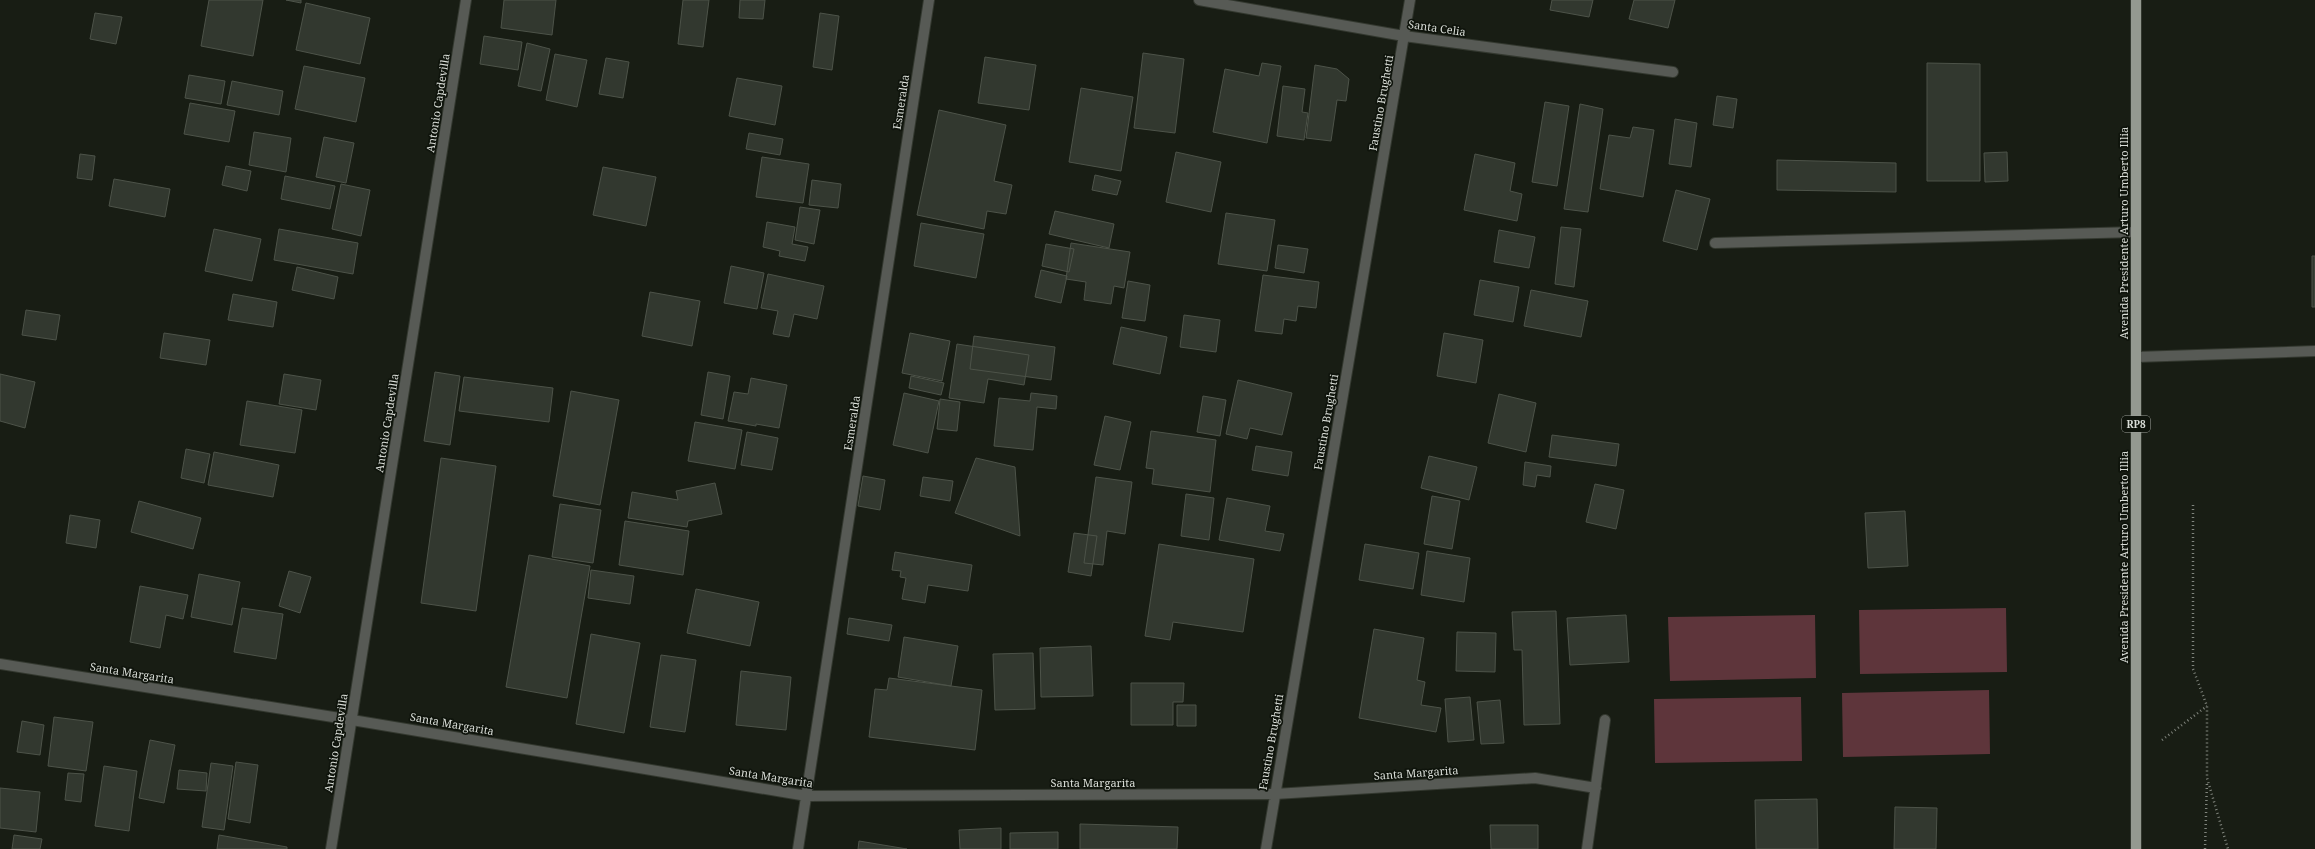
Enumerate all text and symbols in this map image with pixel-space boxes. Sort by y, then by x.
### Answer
street label: Santa Celia [1407,16,1467,39]
street label: Antonio Capdevilla [422,52,453,154]
street label: Faustino Brughetti [1365,53,1396,152]
street label: Esmeralda [889,73,912,131]
street label: Avenida Presidente Arturo Umberto Illia [2116,127,2131,339]
street label: Antonio Capdevilla [371,372,402,474]
street label: Faustino Brughetti [1310,372,1341,471]
street label: Esmeralda [840,394,863,452]
road number: RP8 [2122,416,2150,432]
street label: Avenida Presidente Arturo Umberto Illia [2116,451,2131,663]
street label: Santa Margarita [89,658,175,687]
street label: Antonio Capdevilla [320,692,351,794]
street label: Faustino Brughetti [1255,692,1286,791]
street label: Santa Margarita [409,709,495,738]
street label: Santa Margarita [728,762,814,791]
street label: Santa Margarita [1373,762,1459,783]
street label: Santa Margarita [1051,775,1135,790]

